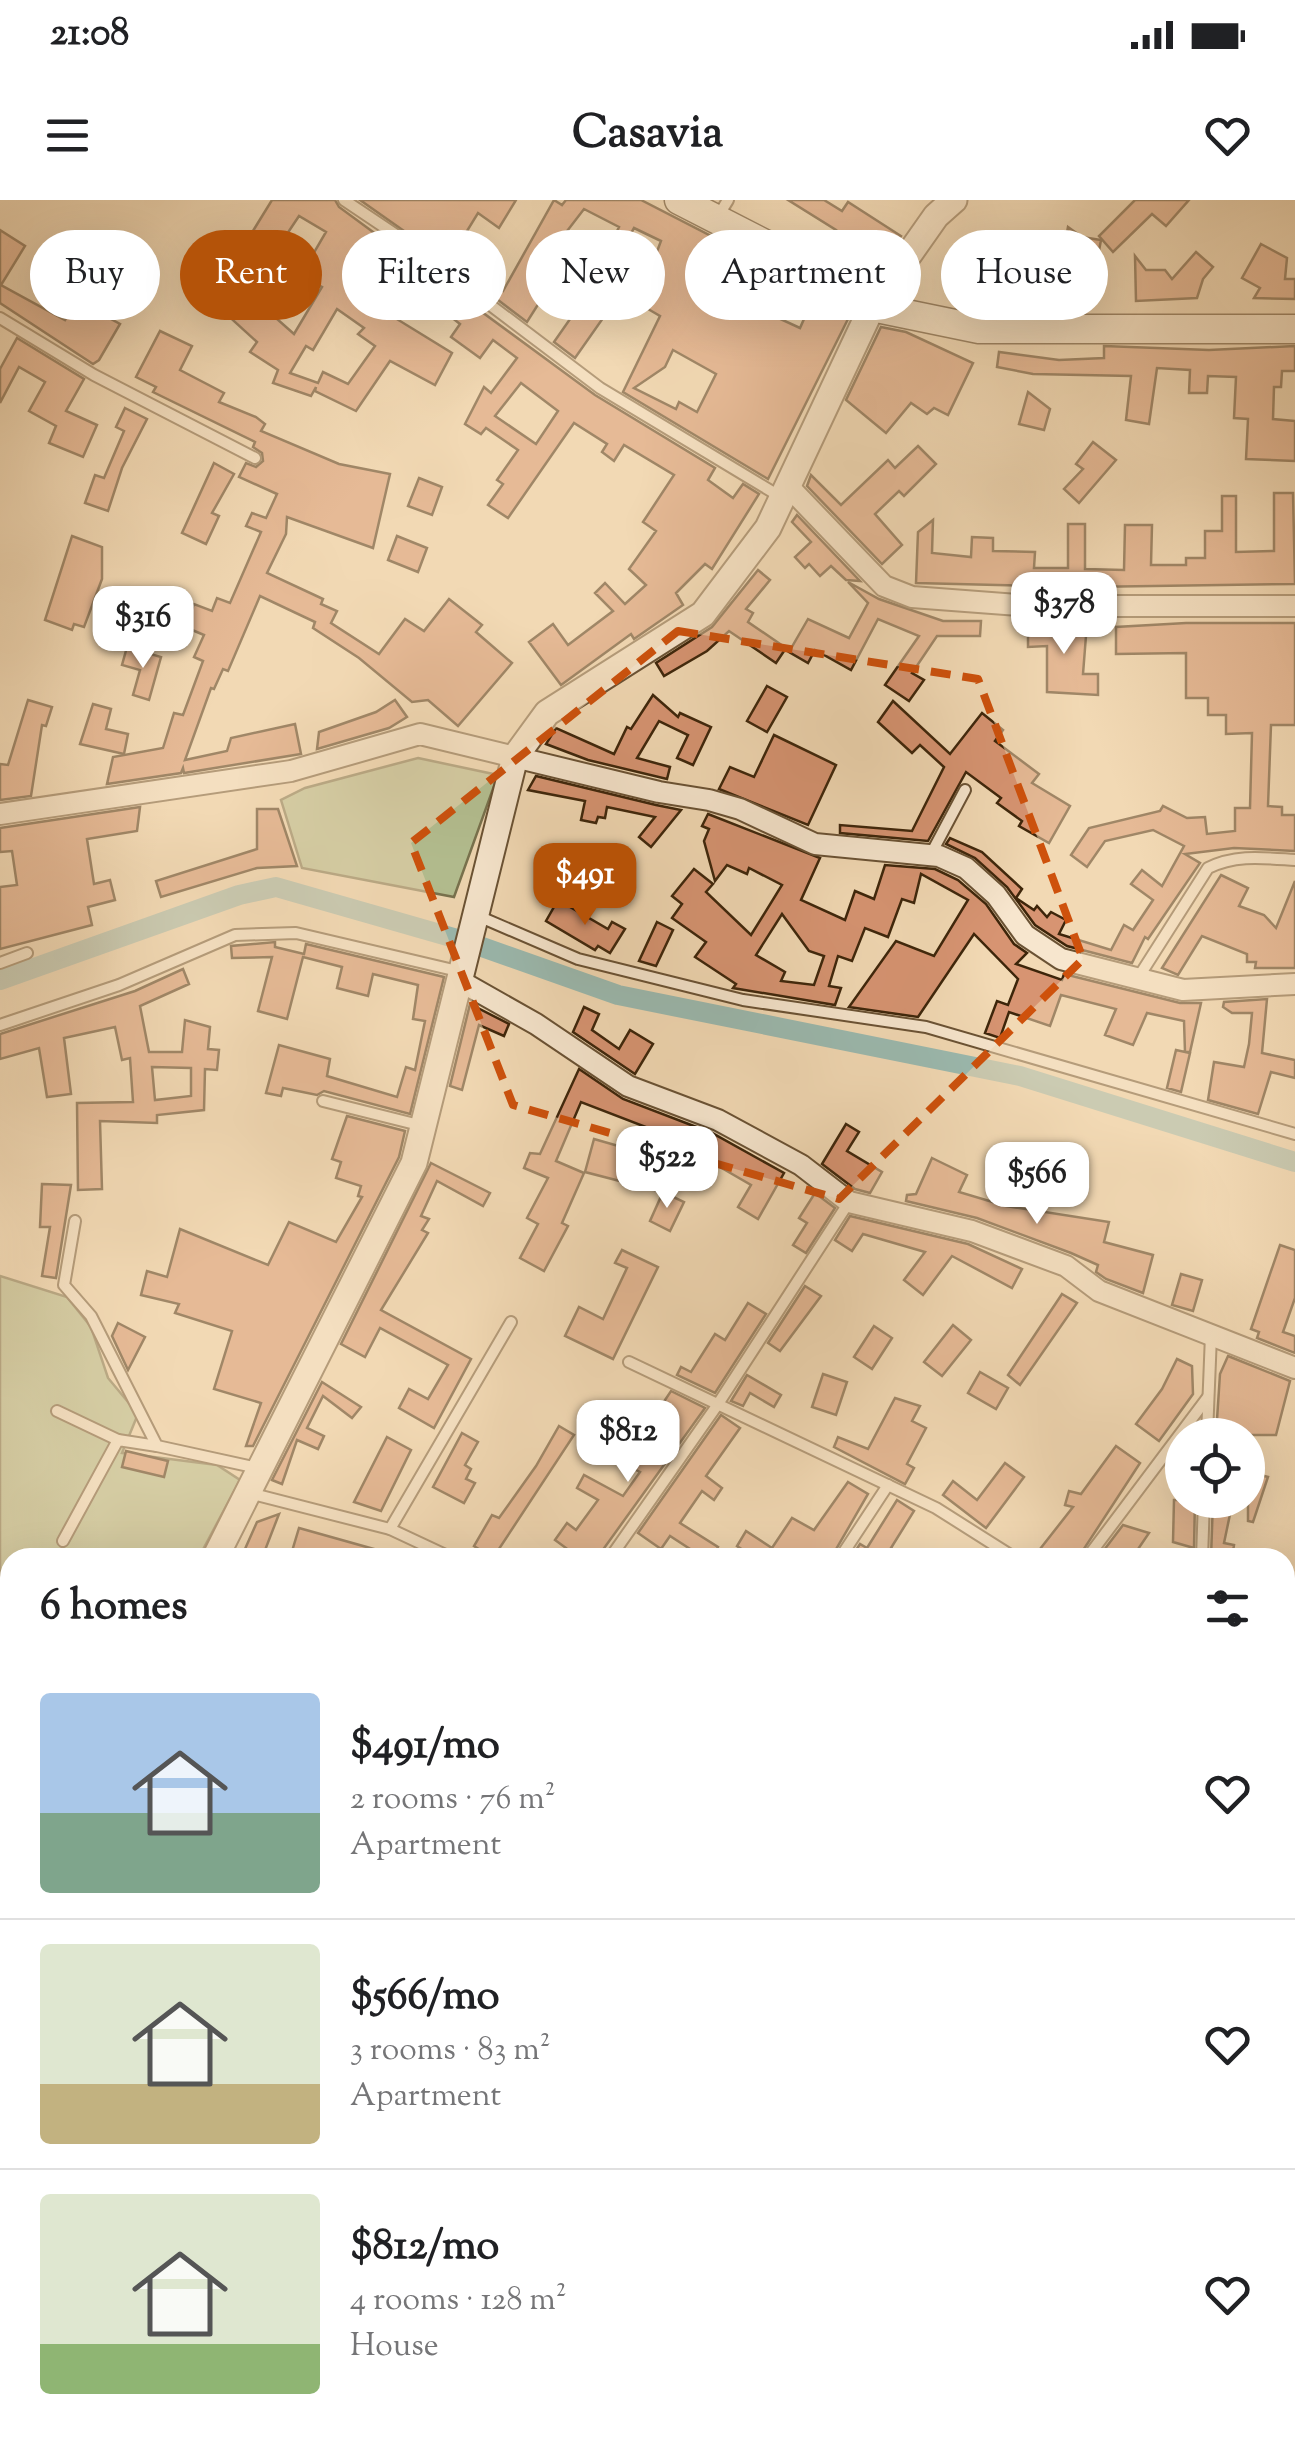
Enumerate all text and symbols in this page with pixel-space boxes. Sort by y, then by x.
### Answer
text: 21:08 [50,8,129,62]
text: Casavia [572,103,723,168]
icon: menu [40,108,95,163]
icon: heart [1200,108,1255,163]
chip: Buy [30,230,160,320]
chip: Rent [180,230,322,320]
chip: Filters [342,230,506,320]
chip: New [526,230,665,320]
chip: Apartment [685,230,921,320]
chip: House [941,230,1108,320]
pin: $378 [1005,572,1123,657]
text: $378 [1033,581,1095,627]
pin: $316 [84,586,202,671]
text: $316 [115,595,171,641]
pin: $491 [526,843,644,928]
text: $491 [555,852,615,898]
pin: $522 [608,1126,726,1211]
text: $522 [638,1135,696,1181]
pin: $566 [978,1142,1096,1227]
text: $566 [1007,1151,1067,1197]
pin: $812 [569,1400,687,1485]
text: $812 [599,1409,657,1455]
map controls [1165,1418,1265,1518]
button: locate [1165,1418,1265,1518]
text: 6 homes [40,1578,187,1638]
icon: filters [1200,1581,1255,1636]
text: $491/mo [350,1717,500,1777]
icon: home [120,1733,240,1853]
icon: heart [1200,1766,1255,1821]
text: 2 rooms · 76 m² [350,1777,556,1823]
text: Apartment [350,1823,501,1869]
text: $566/mo [350,1968,500,2028]
icon: home [120,1984,240,2104]
icon: heart [1200,2017,1255,2072]
text: 3 rooms · 83 m² [350,2028,550,2074]
text: Apartment [350,2074,501,2120]
text: $812/mo [350,2218,499,2278]
icon: home [120,2234,240,2354]
icon: heart [1200,2267,1255,2322]
text: 4 rooms · 128 m² [350,2278,567,2324]
text: House [350,2324,439,2370]

